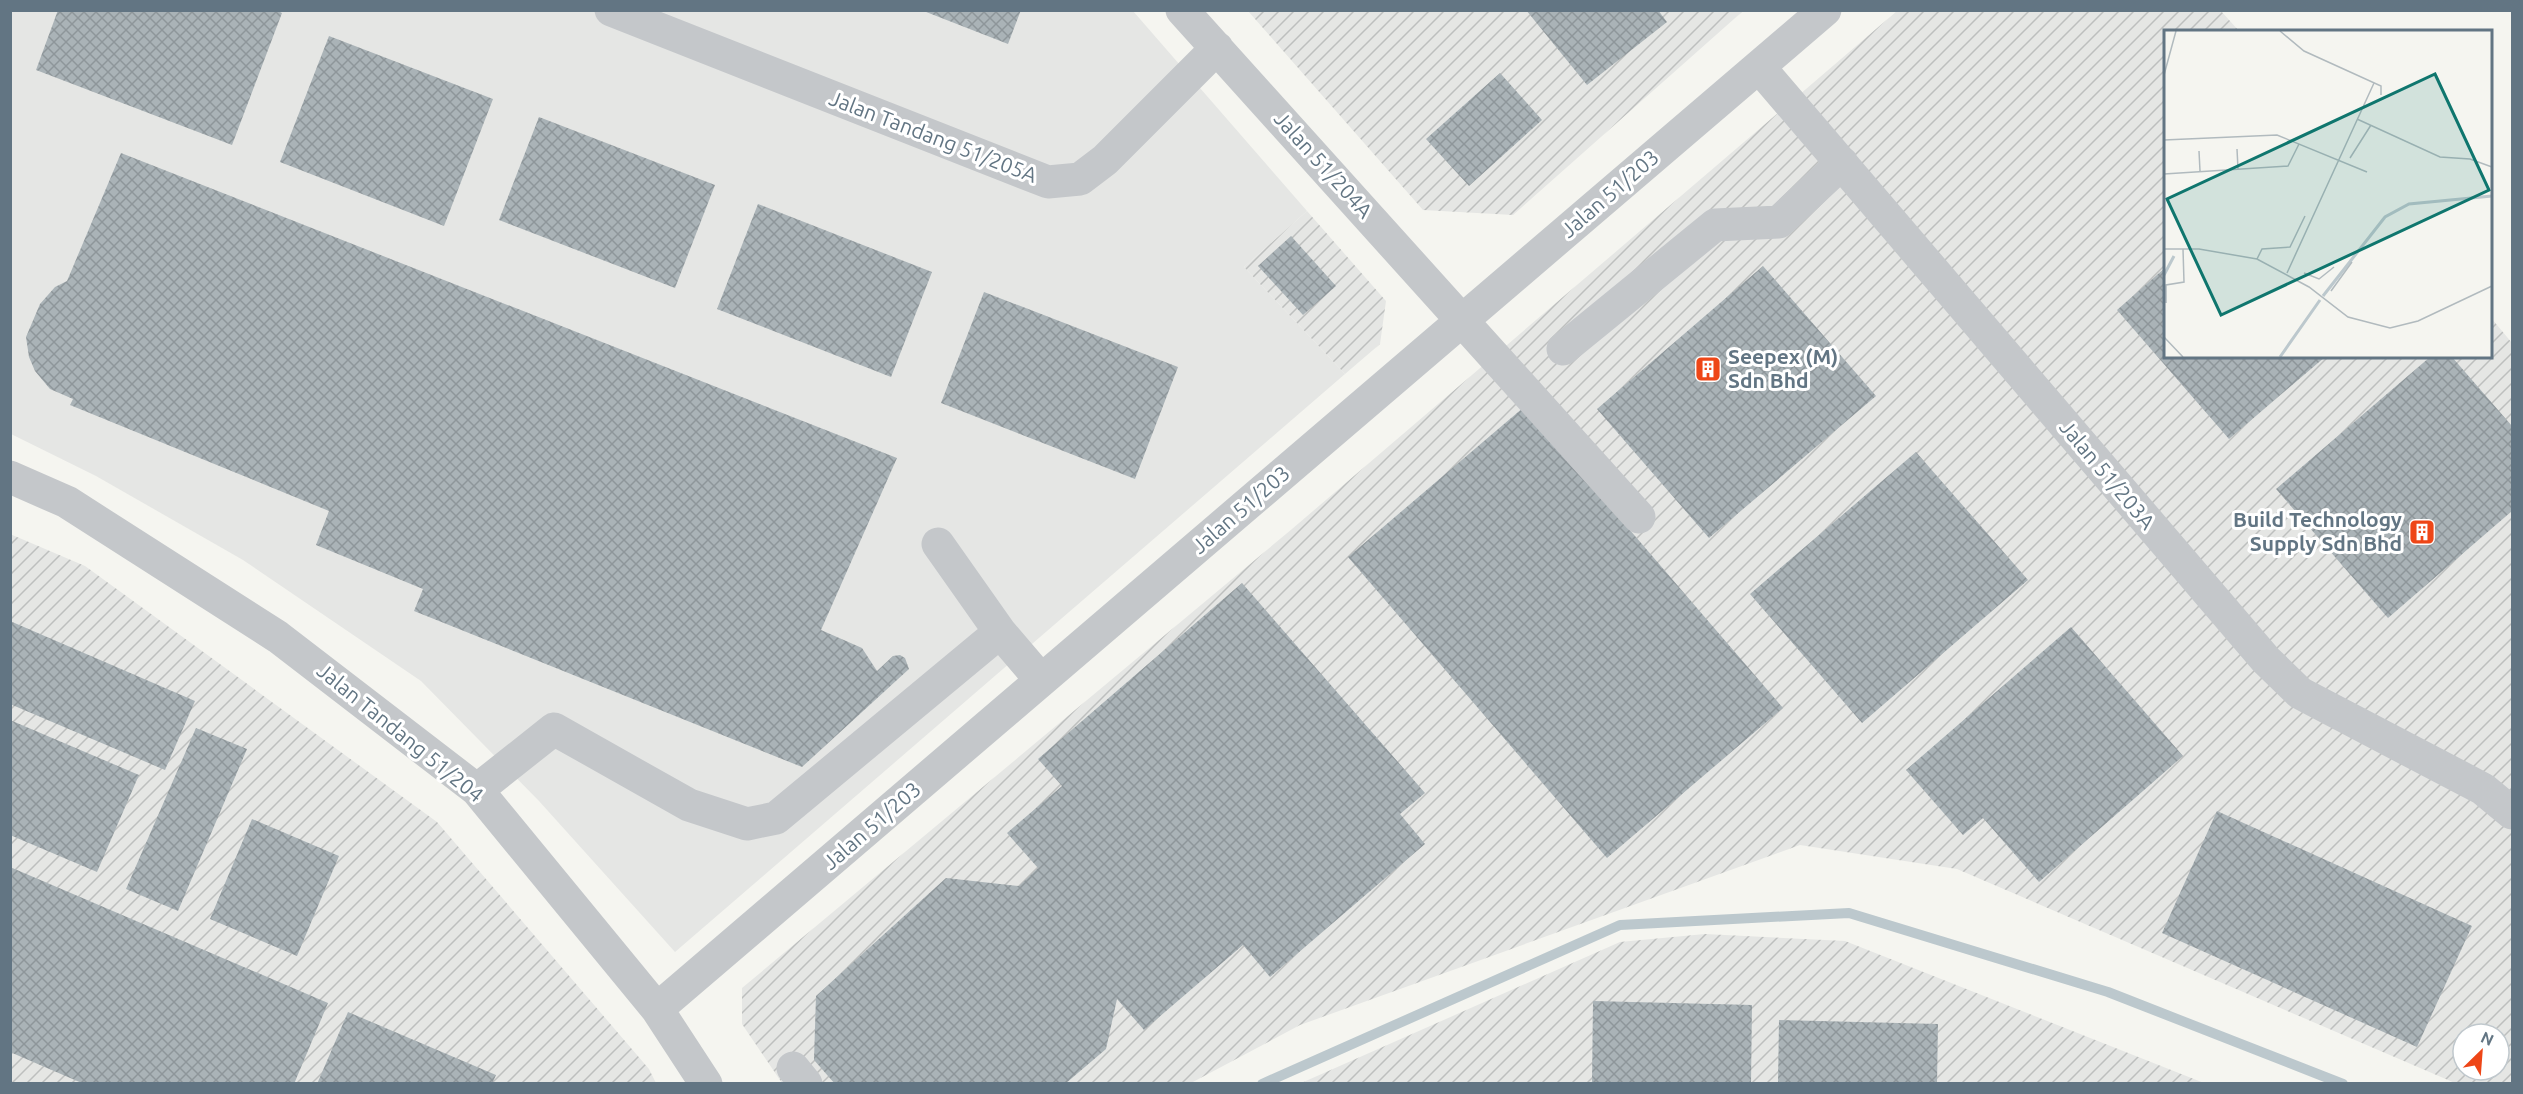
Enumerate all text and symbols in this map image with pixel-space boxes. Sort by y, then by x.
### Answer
inset map [2164,30,2493,358]
street label: Jalan Tandang 51/205A [826,85,1041,187]
street label: Jalan 51/204A [1270,106,1378,223]
street label: Jalan 51/203 [1556,144,1663,242]
place label: Seepex (M) Sdn Bhd [1728,344,1838,392]
building icon: Seepex (M) Sdn Bhd [1693,354,1723,384]
street label: Jalan 51/203A [2055,415,2161,534]
street label: Jalan 51/203 [1187,460,1294,558]
place label: Build Technology Supply Sdn Bhd [2233,507,2402,555]
building icon: Build Technology Supply Sdn Bhd [2407,517,2437,547]
street label: Jalan Tandang 51/204 [313,658,489,807]
street label: Jalan 51/203 [818,776,925,874]
north arrow [2451,1022,2511,1082]
text: N [2478,1028,2497,1049]

